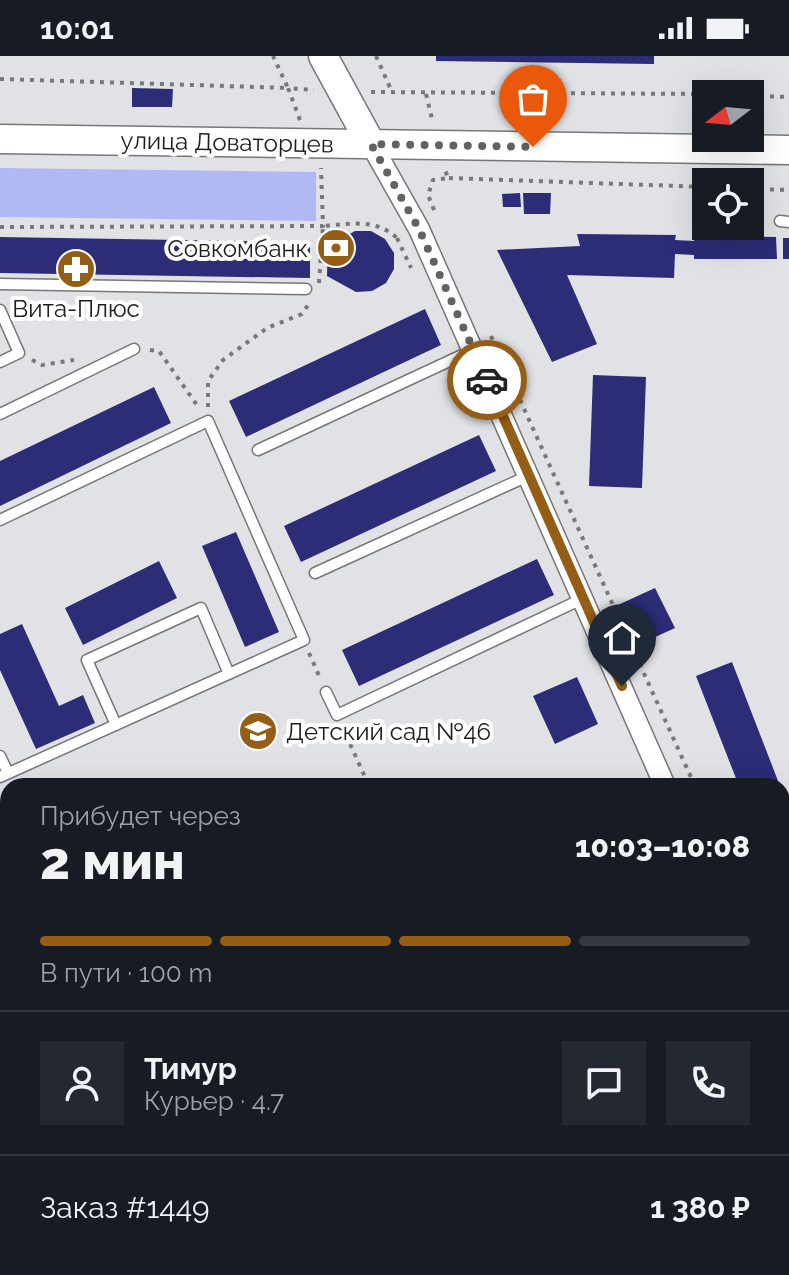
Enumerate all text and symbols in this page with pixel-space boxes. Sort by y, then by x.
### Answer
text: 10:01 [40,11,114,46]
pin [499,65,567,147]
icon: bag [511,77,555,121]
north arrow [692,80,764,152]
map controls [692,80,764,240]
street label: улица Доваторцев [120,126,334,158]
button: locate [692,168,764,240]
bank icon: Совкомбанк [315,227,357,269]
place label: Совкомбанк [167,234,308,263]
pharmacy icon: Вита-Плюс [55,248,97,290]
place label: Вита-Плюс [12,294,140,323]
courier [447,340,527,420]
icon: car [465,358,509,402]
pin [588,604,656,686]
icon: home [600,616,644,660]
school or university icon: Детский сад №46 [237,710,279,752]
place label: Детский сад №46 [286,717,491,746]
text: Прибудет через [40,801,241,831]
text: 10:03–10:08 [575,829,750,864]
text: 2 мин [40,830,185,891]
text: В пути · 100 m [40,958,212,988]
button: person [40,1041,124,1125]
button: chat [562,1041,646,1125]
button: phone [666,1041,750,1125]
text: Тимур [144,1051,237,1086]
text: Курьер · 4.7 [144,1086,284,1116]
text: Заказ #1449 [40,1190,210,1225]
text: 1 380 ₽ [650,1190,750,1225]

